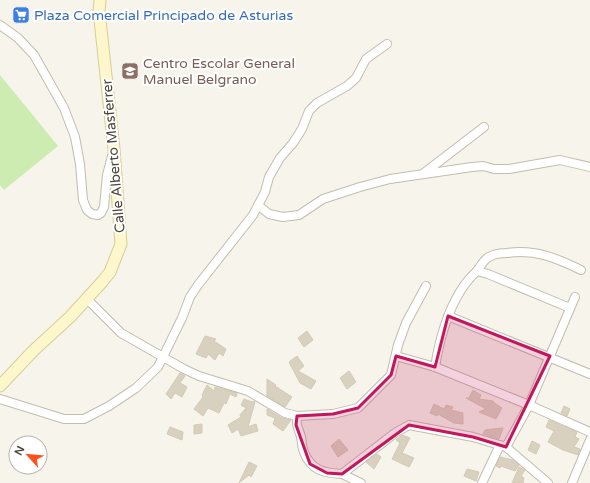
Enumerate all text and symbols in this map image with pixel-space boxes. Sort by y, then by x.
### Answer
supermarket icon: Plaza Comercial Principado de Asturias [11,5,31,25]
place label: Plaza Comercial Principado de Asturias [34,7,293,24]
place label: Centro Escolar General Manuel Belgrano [143,55,295,88]
school or university icon: Centro Escolar General Manuel Belgrano [120,61,140,81]
street label: Calle Alberto Masferrer [98,78,129,234]
north arrow [8,435,48,475]
text: N [12,444,27,458]

